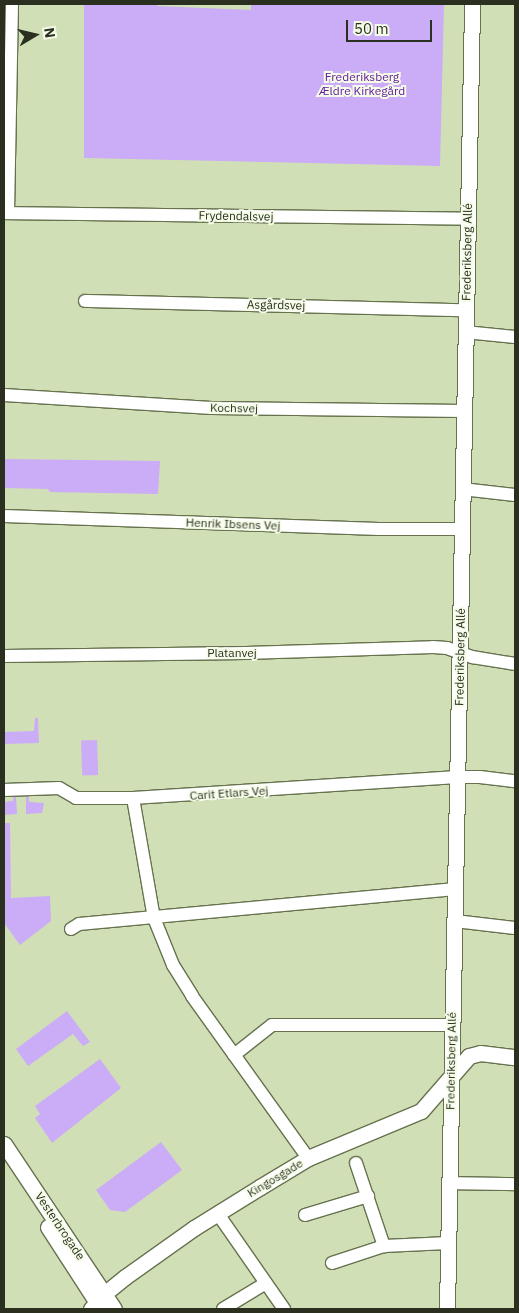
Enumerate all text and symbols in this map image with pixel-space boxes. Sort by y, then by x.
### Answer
north arrow [10,10,60,60]
scale bar [349,10,435,42]
text: 50 m [354,19,389,38]
text: N [40,26,59,39]
park label: Frederiksberg Ældre Kirkegård [319,70,405,98]
street label: Frederiksberg Allé [459,203,475,301]
street label: Frydendalsvej [198,208,274,224]
street label: Asgårdsvej [247,297,305,313]
street label: Kochsvej [210,400,258,416]
street label: Henrik Ibsens Vej [185,515,281,533]
street label: Frederiksberg Allé [452,608,468,706]
street label: Platanvej [207,646,257,660]
street label: Carit Etlars Vej [189,783,269,803]
street label: Frederiksberg Allé [443,1012,459,1110]
street label: Kingosgade [245,1156,305,1200]
street label: Vesterbrogade [32,1189,88,1263]

